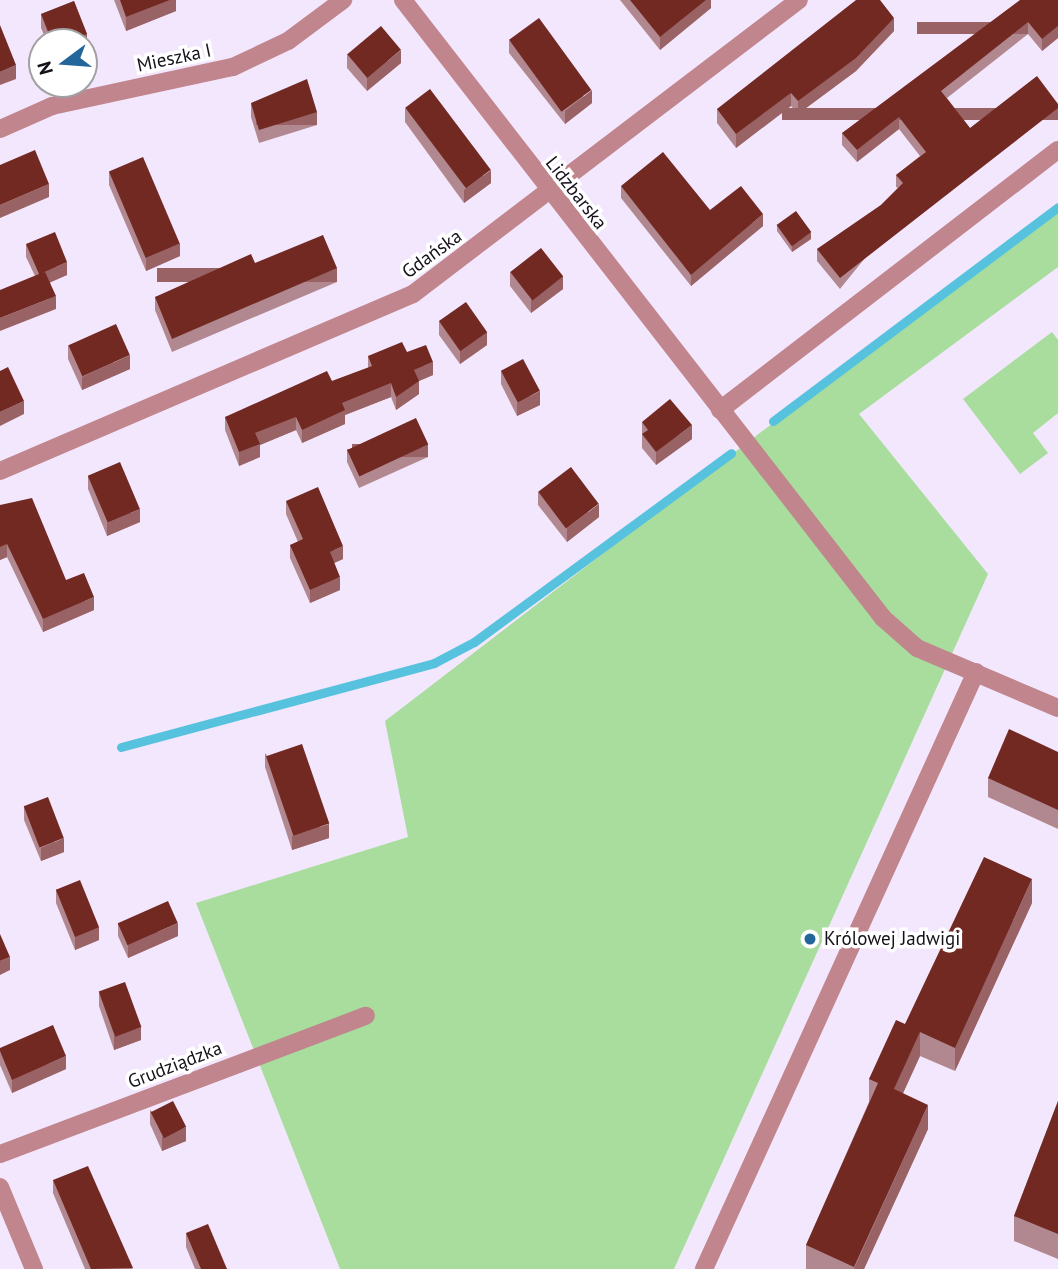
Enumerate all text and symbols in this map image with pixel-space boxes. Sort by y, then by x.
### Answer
north arrow [28,28,98,98]
street label: Mieszka I [135,39,213,77]
text: N [31,59,58,78]
street label: Lidzbarska [540,152,612,234]
street label: Gdańska [398,225,466,283]
place label: Królowej Jadwigi [824,928,960,950]
marker: Królowej Jadwigi [802,931,818,947]
street label: Grudziądzka [125,1037,225,1093]

